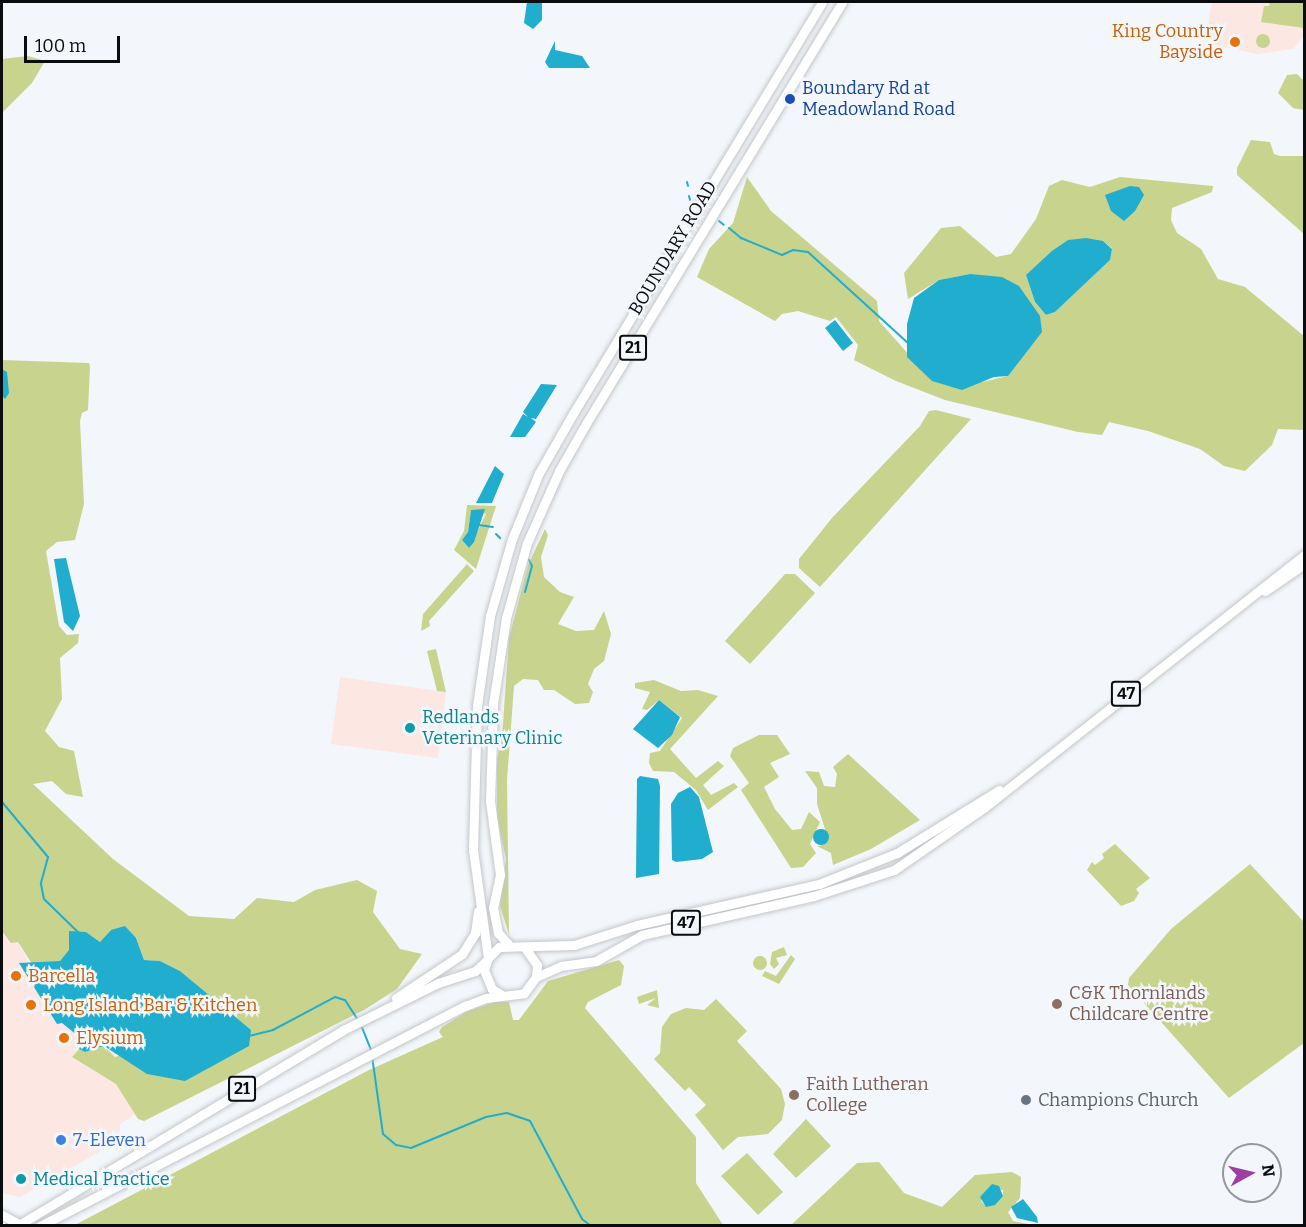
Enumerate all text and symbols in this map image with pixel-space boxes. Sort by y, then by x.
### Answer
place label: King Country Bayside [1112,21,1223,63]
scale bar [27,24,123,62]
text: 100 m [35,35,86,57]
marker: King Country Bayside [1228,35,1242,49]
place label: Boundary Rd at Meadowland Road [802,78,955,121]
marker: Boundary Rd at Meadowland Road [783,92,797,106]
street label: BOUNDARY ROAD [624,177,722,319]
road number: 21 [618,335,648,361]
road number: 47 [1110,681,1142,707]
place label: Redlands Veterinary Clinic [422,707,562,750]
marker: Redlands Veterinary Clinic [403,721,417,735]
road number: 47 [670,910,702,936]
place label: Barcella [28,965,95,987]
marker: Barcella [9,969,23,983]
place label: C&K Thornlands Childcare Centre [1069,983,1208,1026]
place label: Long Island Bar & Kitchen [43,994,257,1016]
marker: C&K Thornlands Childcare Centre [1050,997,1064,1011]
marker: Long Island Bar & Kitchen [24,998,38,1012]
place label: Elysium [76,1027,143,1049]
marker: Elysium [57,1031,71,1045]
place label: Faith Lutheran College [806,1074,929,1116]
road number: 21 [227,1076,257,1102]
marker: Faith Lutheran College [787,1088,801,1102]
place label: Champions Church [1038,1089,1198,1111]
marker: Champions Church [1019,1093,1033,1107]
place label: 7-Eleven [73,1129,146,1151]
marker: 7-Eleven [54,1133,68,1147]
north arrow [1222,1143,1282,1203]
text: N [1258,1163,1279,1178]
place label: Medical Practice [33,1168,170,1190]
marker: Medical Practice [14,1172,28,1186]

